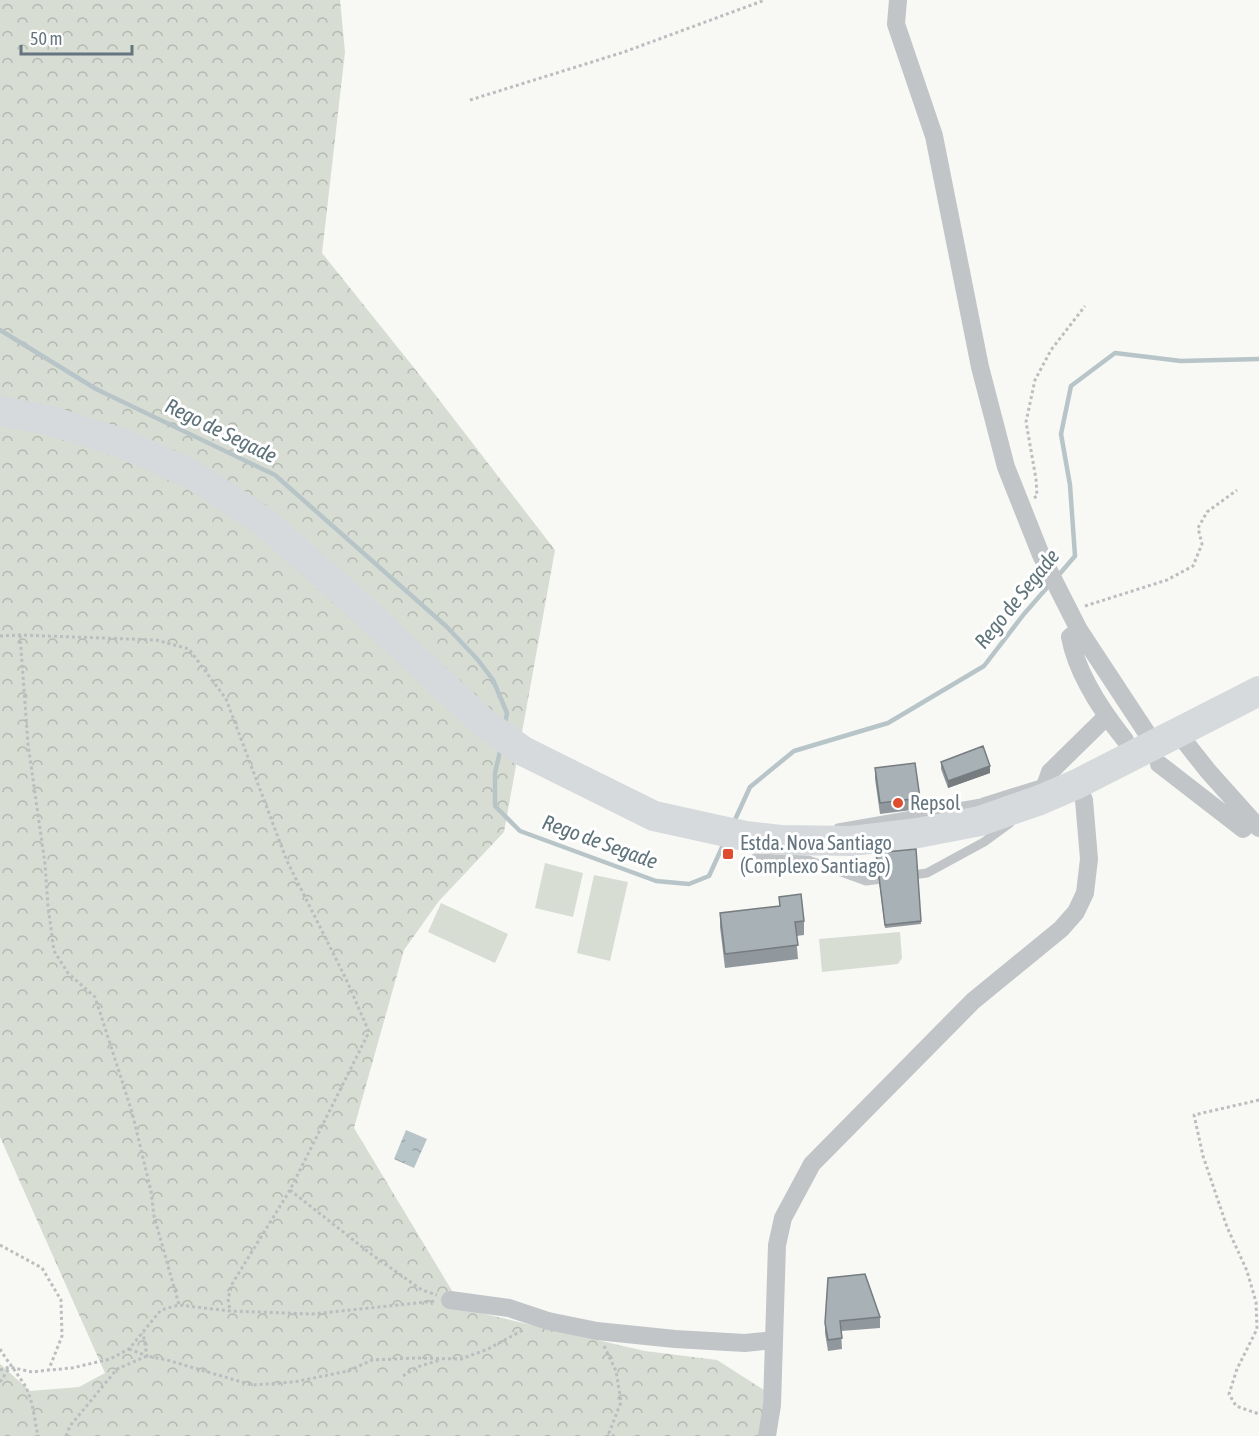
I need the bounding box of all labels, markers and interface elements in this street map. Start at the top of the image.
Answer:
scale bar [21,18,132,56]
text: 50 m [30,28,62,49]
water label: Rego de Segade [162,393,281,467]
water label: Rego de Segade [969,544,1064,653]
place label: Repsol [910,791,961,814]
marker: Repsol [891,796,905,810]
water label: Rego de Segade [539,809,661,873]
place label: Estda. Nova Santiago (Complexo Santiago) [740,831,892,877]
marker: Estda. Nova Santiago (Complexo Santiago) [721,847,735,861]

